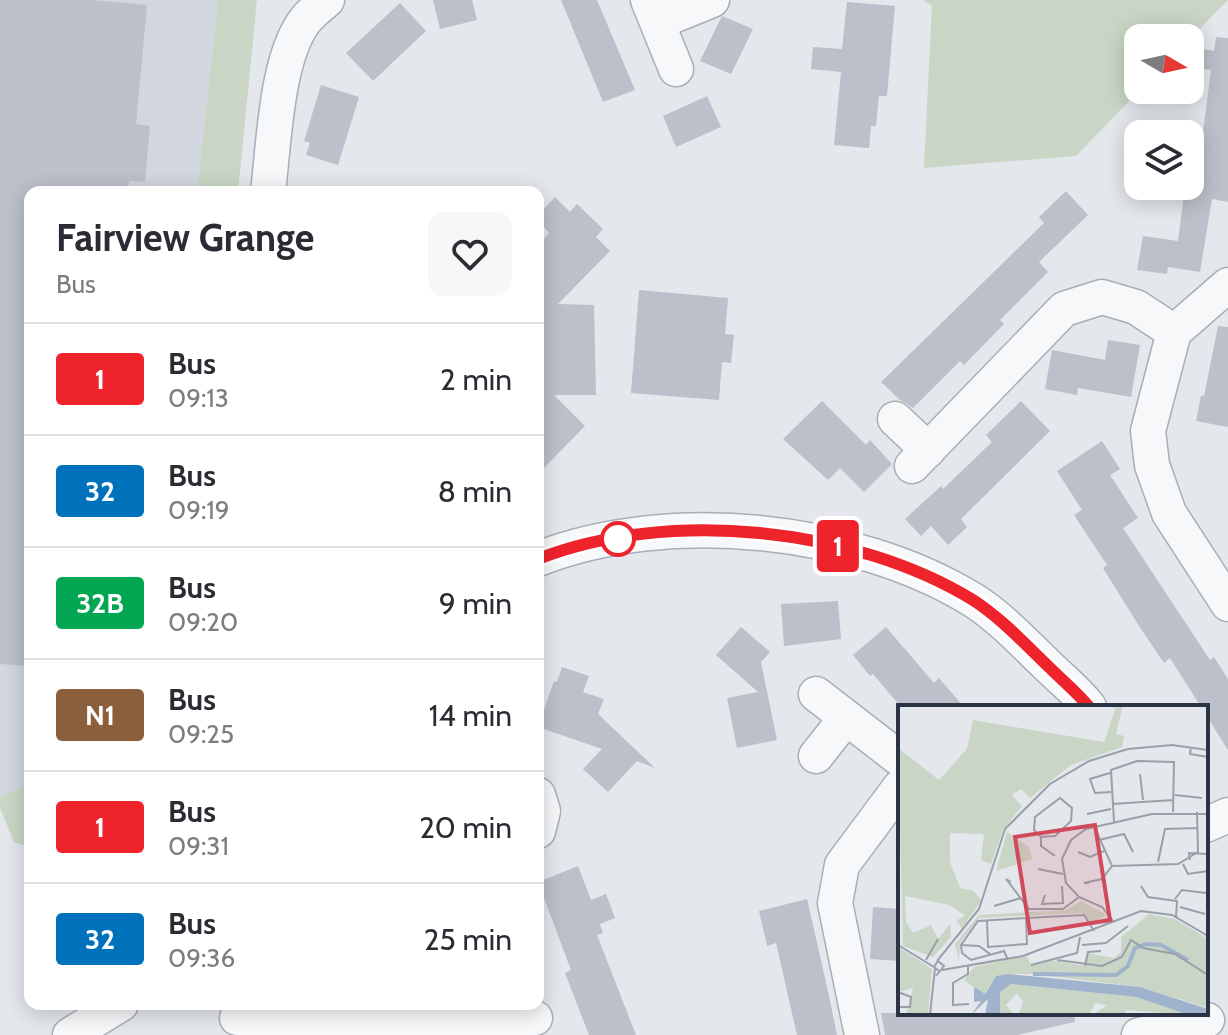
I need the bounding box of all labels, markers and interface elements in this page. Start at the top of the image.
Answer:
north arrow [1124,24,1204,104]
map controls [1124,24,1204,200]
button: layers [1124,120,1204,200]
button: heart [428,212,512,296]
text: Fairview Grange [56,214,314,261]
text: Bus [56,268,96,300]
text: Bus [168,345,216,382]
text: 2 min [440,361,512,398]
text: 1 [95,362,105,396]
text: 09:13 [168,382,229,414]
text: Bus [168,457,216,494]
text: 8 min [438,473,512,510]
text: 32 [85,474,115,508]
text: 09:19 [168,494,230,526]
line badge: 1 [812,520,864,572]
unlabelled marker [601,522,635,556]
text: 1 [833,529,843,563]
text: Bus [168,569,216,606]
text: 9 min [439,585,512,622]
text: 32B [76,586,124,620]
text: 09:20 [168,606,238,638]
text: Bus [168,681,216,718]
text: 14 min [429,697,512,734]
text: N1 [85,698,115,732]
inset map [898,705,1208,1015]
text: 09:25 [168,718,234,750]
text: Bus [168,793,216,830]
text: 20 min [419,809,512,846]
text: 1 [95,810,105,844]
text: 09:31 [168,830,229,862]
text: Bus [168,905,216,942]
text: 25 min [424,921,512,958]
text: 32 [85,922,115,956]
text: 09:36 [168,942,235,974]

